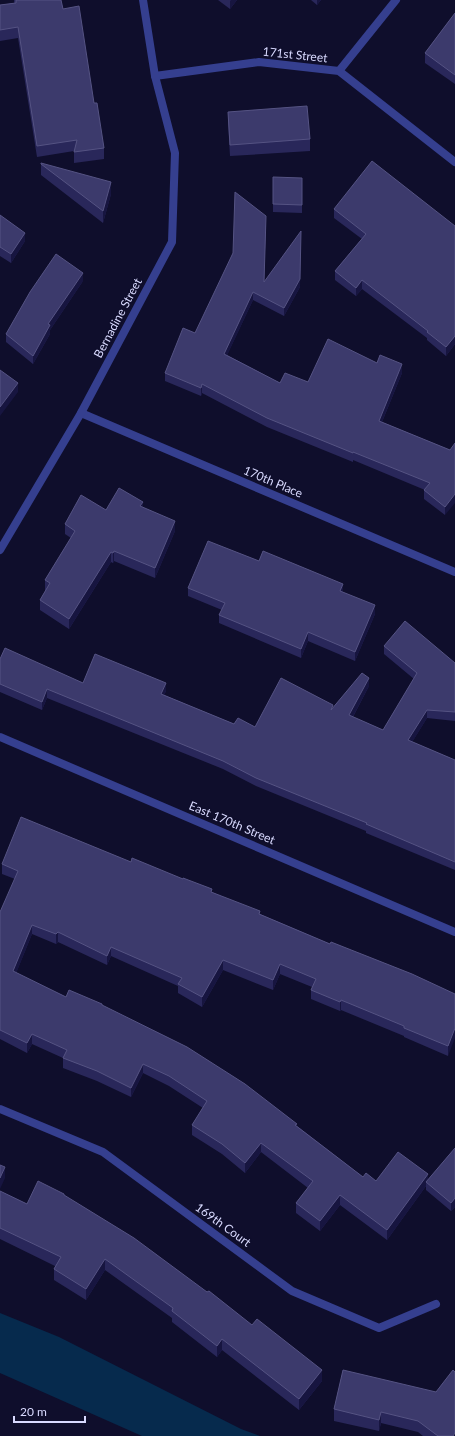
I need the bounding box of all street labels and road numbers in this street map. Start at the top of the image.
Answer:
street label: 171st Street [262,44,329,65]
street label: Bernadine Street [90,275,145,360]
street label: 170th Place [241,462,305,501]
street label: East 170th Street [187,798,278,848]
street label: 169th Court [193,1199,255,1250]

